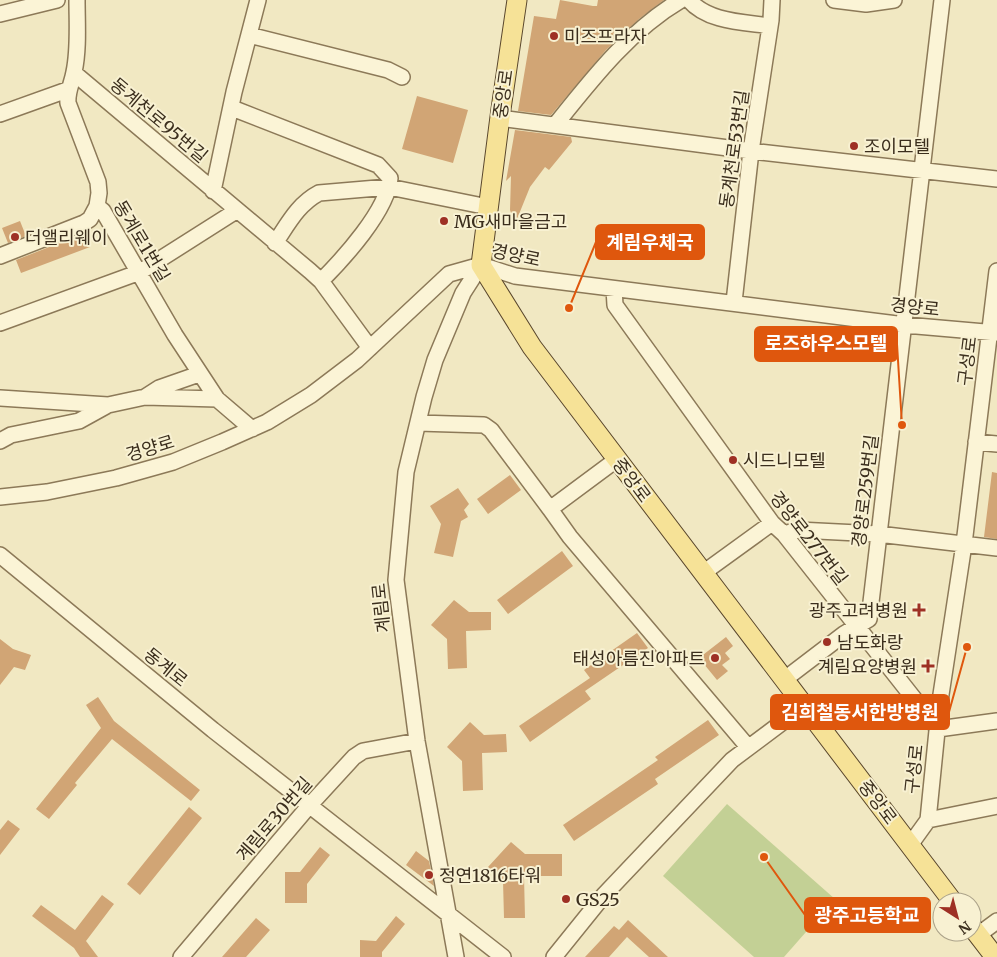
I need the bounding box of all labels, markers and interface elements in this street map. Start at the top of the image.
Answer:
place label: 미즈프라자 [564,25,647,48]
marker: 미즈프라자 [548,30,560,42]
street label: 중앙로 [488,68,518,120]
street label: 동계천로95번길 [106,73,212,167]
street label: 동계천로53번길 [714,88,754,210]
place label: 조이모텔 [864,135,930,158]
marker: 조이모텔 [848,140,860,152]
street label: 동계로1번길 [109,196,175,286]
place label: MG새마을금고 [454,210,567,233]
marker: MG새마을금고 [438,215,450,227]
callout: 계림우체국 [596,225,704,259]
place label: 더앨리웨이 [25,226,108,249]
text: 계림우체국 [606,230,694,254]
marker: 더앨리웨이 [9,231,21,243]
street label: 경양로 [489,239,543,271]
street label: 경양로 [889,293,941,321]
callout: 로즈하우스모텔 [755,327,897,361]
text: 로즈하우스모텔 [765,331,887,355]
street label: 구성로 [953,335,981,387]
street label: 경양로 [123,430,177,466]
street label: 경양로259번길 [847,433,883,549]
place label: 시드니모텔 [743,449,826,472]
street label: 중앙로 [608,453,656,507]
marker: 시드니모텔 [727,454,739,466]
street label: 경양로277번길 [765,486,853,590]
street label: 계림로 [367,582,395,634]
place label: 광주고려병원 [809,599,908,622]
marker: 광주고려병원 [912,603,926,617]
place label: 남도화랑 [837,631,903,654]
marker: 남도화랑 [821,636,833,648]
street label: 동계로 [139,642,193,692]
place label: 태성아름진아파트 [573,647,705,670]
marker: 태성아름진아파트 [709,652,721,664]
place label: 계림요양병원 [818,655,917,678]
marker: 계림요양병원 [921,659,935,673]
callout: 김희철동서한방병원 [771,695,949,729]
text: 김희철동서한방병원 [781,700,939,724]
street label: 구성로 [900,743,928,795]
street label: 계림로30번길 [231,772,317,866]
street label: 중앙로 [854,775,902,829]
place label: 정연1816타워 [439,864,541,887]
marker: 정연1816타워 [423,869,435,881]
place label: GS25 [576,888,620,911]
north arrow [932,892,982,942]
marker: GS25 [560,893,572,905]
callout: 광주고등학교 [805,898,930,932]
text: 광주고등학교 [815,903,919,927]
text: N [955,917,974,938]

